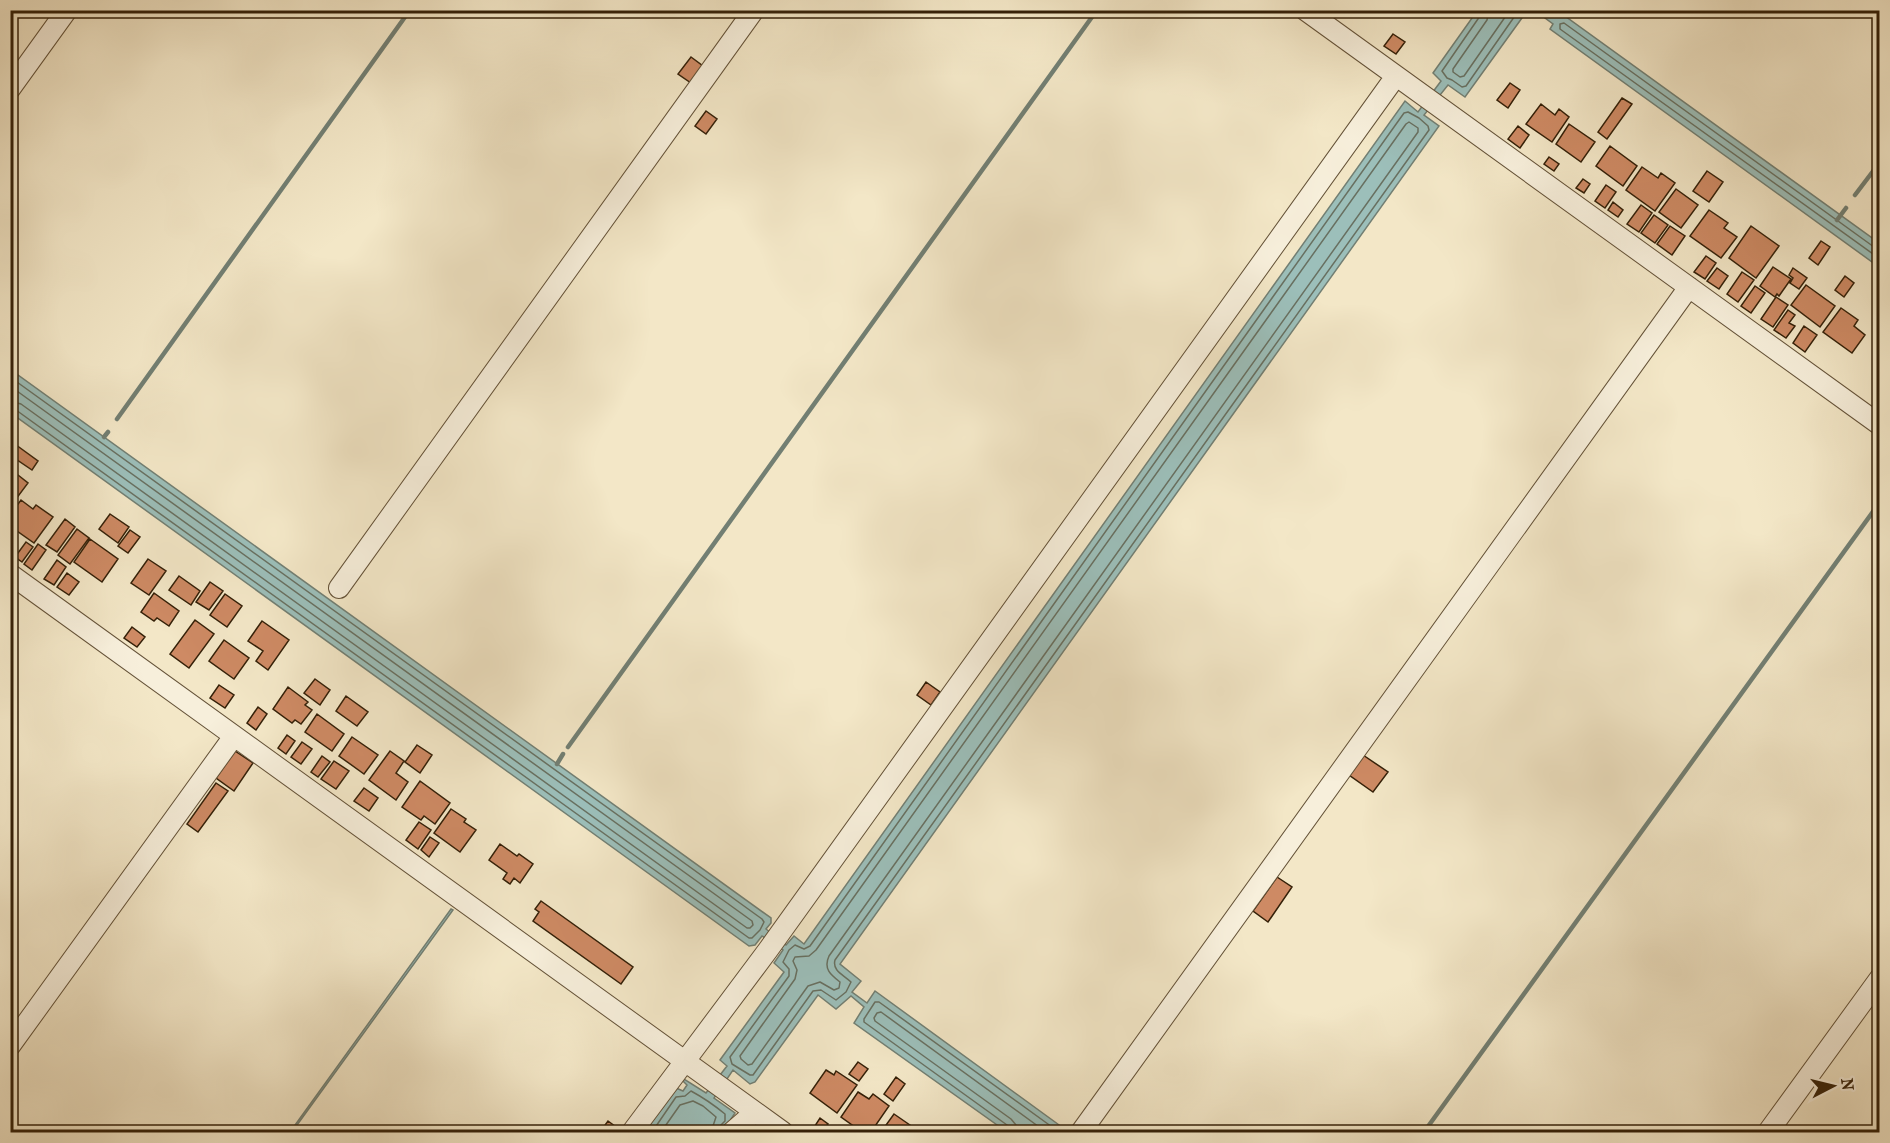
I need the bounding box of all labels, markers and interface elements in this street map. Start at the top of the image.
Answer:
north arrow [1803,1056,1863,1116]
text: N [1837,1077,1858,1092]

